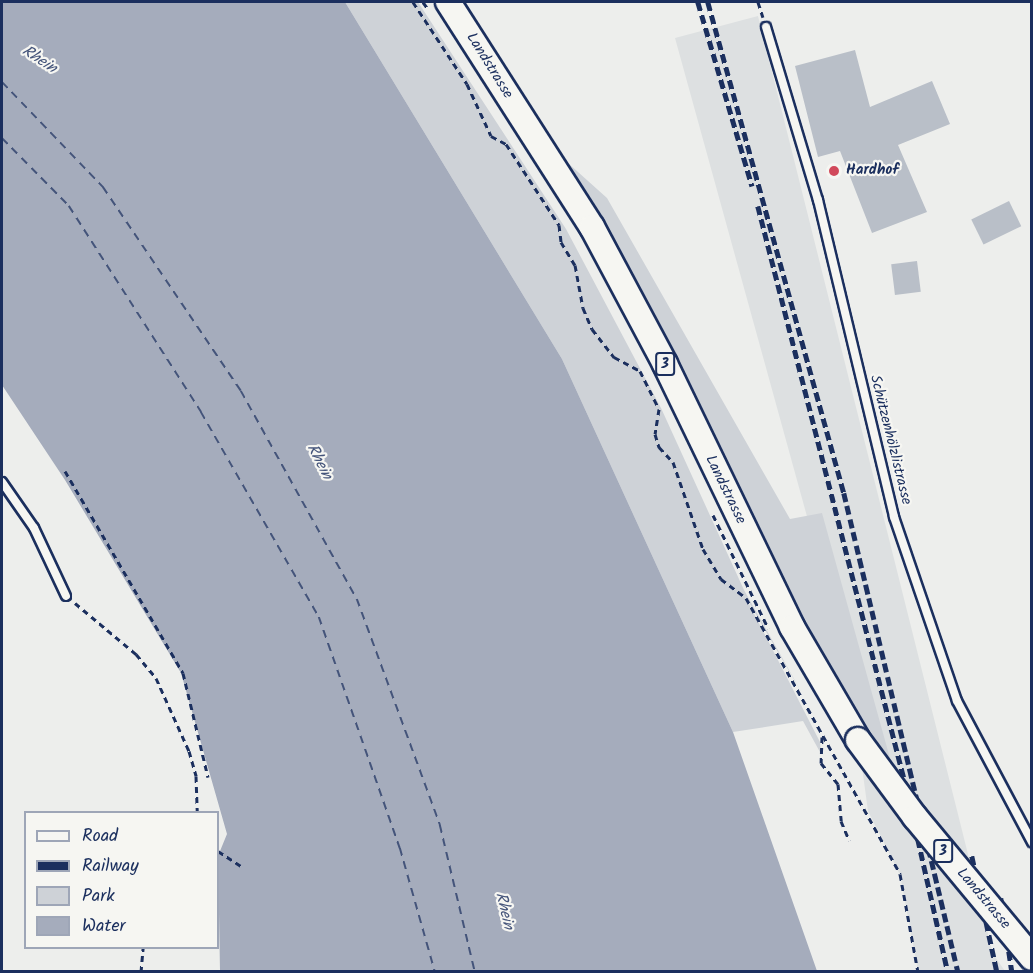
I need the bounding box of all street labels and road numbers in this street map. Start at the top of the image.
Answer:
street label: Landstrasse [462,30,516,102]
road number: 3 [654,353,676,375]
street label: Schützenhölzlistrasse [865,373,915,507]
street label: Landstrasse [701,453,749,527]
road number: 3 [932,840,954,862]
street label: Landstrasse [952,865,1014,933]

